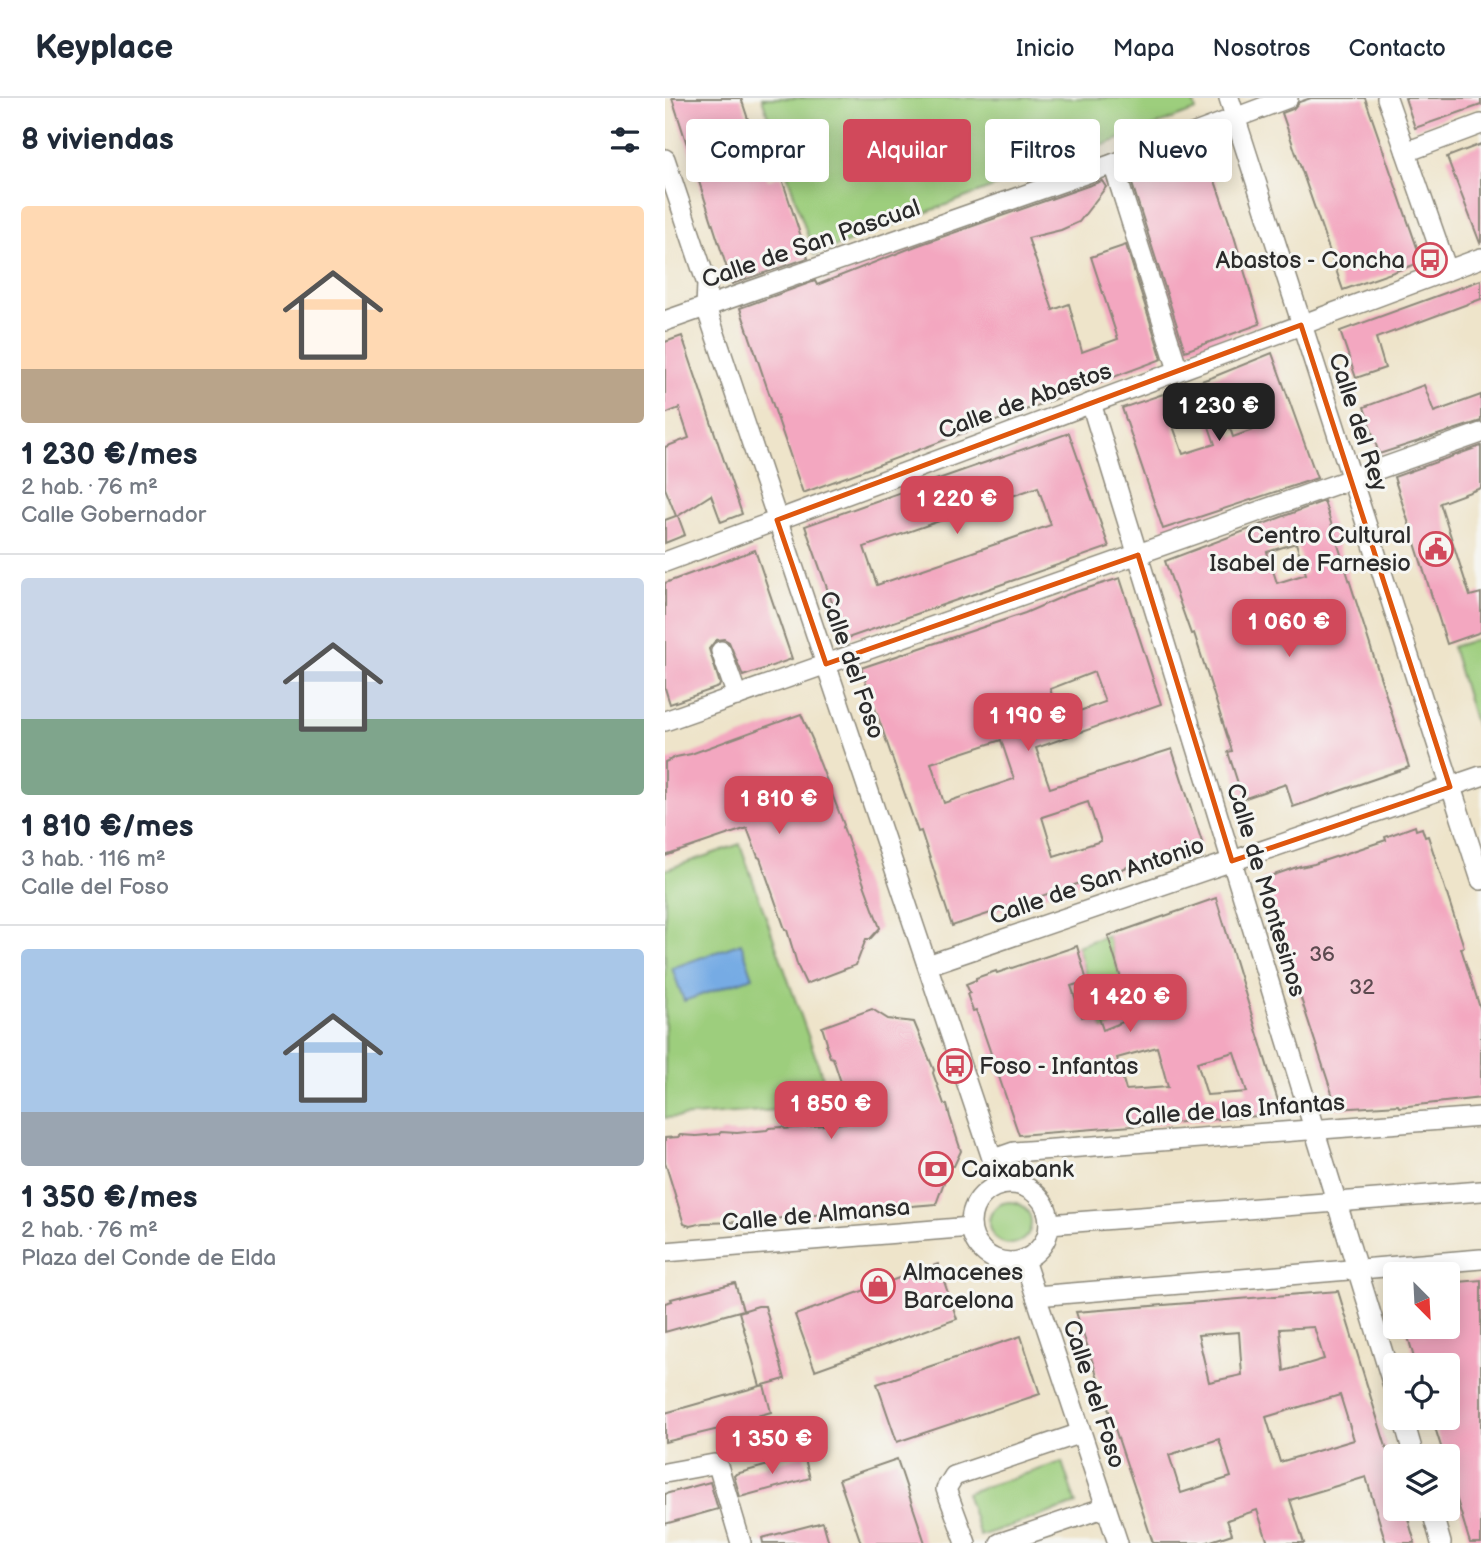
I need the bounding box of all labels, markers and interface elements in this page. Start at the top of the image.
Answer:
text: Keyplace [35,28,173,68]
text: Inicio [1016,34,1075,63]
text: Mapa [1113,34,1175,63]
text: Nosotros [1213,34,1310,63]
text: Contacto [1348,34,1446,63]
chip: Comprar [686,119,829,182]
chip: Alquilar [843,119,971,182]
chip: Filtros [985,119,1100,182]
chip: Nuevo [1114,119,1232,182]
icon: filters [606,121,644,159]
text: 8 viviendas [21,122,174,158]
street label: Calle de San Pascual [698,193,924,295]
bus stop icon: Abastos - Concha [1411,241,1449,279]
place label: Abastos - Concha [1216,246,1405,275]
icon: home [270,252,396,378]
street label: Calle del Rey [1322,349,1394,495]
street label: Calle de Abastos [934,356,1116,446]
pin: 1 230 € [1154,384,1284,443]
text: 1 230 € [1179,392,1259,420]
text: 1 230 €/mes [21,437,198,473]
text: 2 hab. · 76 m² [21,473,158,501]
pin: 1 220 € [892,476,1022,536]
text: 1 220 € [917,485,997,513]
text: Calle Gobernador [21,501,206,529]
place label: Centro Cultural Isabel de Farnesio [1209,521,1411,578]
public building icon: Centro Cultural Isabel de Farnesio [1417,530,1455,568]
street label: Calle del Foso [813,587,891,743]
pin: 1 060 € [1224,600,1354,659]
text: 1 060 € [1248,608,1330,636]
icon: home [270,624,396,750]
pin: 1 190 € [963,694,1093,753]
text: 1 190 € [990,702,1066,730]
pin: 1 810 € [714,776,844,836]
street label: Calle de Montesinos [1220,780,1312,1000]
text: 1 810 € [740,785,818,813]
text: 1 810 €/mes [21,809,193,845]
street label: Calle de San Antonio [986,831,1208,931]
text: 3 hab. · 116 m² [21,845,166,873]
text: Calle del Foso [21,873,169,901]
house number: 36 [1309,942,1335,967]
pin: 1 420 € [1065,974,1195,1034]
house number: 32 [1349,975,1375,1000]
text: 1 420 € [1090,983,1170,1011]
icon: home [270,995,396,1121]
bus stop icon: Foso - Infantas [936,1047,974,1085]
place label: Foso - Infantas [979,1052,1139,1081]
pin: 1 850 € [766,1082,896,1141]
street label: Calle de las Infantas [1124,1088,1346,1132]
text: 1 850 € [791,1090,871,1118]
bank icon: Caixabank [917,1150,955,1188]
place label: Caixabank [961,1155,1074,1184]
text: 1 350 €/mes [21,1180,198,1216]
street label: Calle de Almansa [721,1192,911,1238]
text: 2 hab. · 76 m² [21,1216,158,1244]
text: Plaza del Conde de Elda [21,1244,276,1272]
place label: Almacenes Barcelona [903,1258,1023,1315]
north arrow [1383,1262,1459,1339]
map controls [1383,1262,1460,1521]
shop icon: Almacenes Barcelona [859,1267,897,1305]
street label: Calle del Foso [1056,1316,1132,1472]
button: locate [1383,1353,1460,1430]
pin: 1 350 € [707,1416,837,1476]
text: 1 350 € [732,1425,812,1453]
button: layers [1383,1444,1460,1521]

